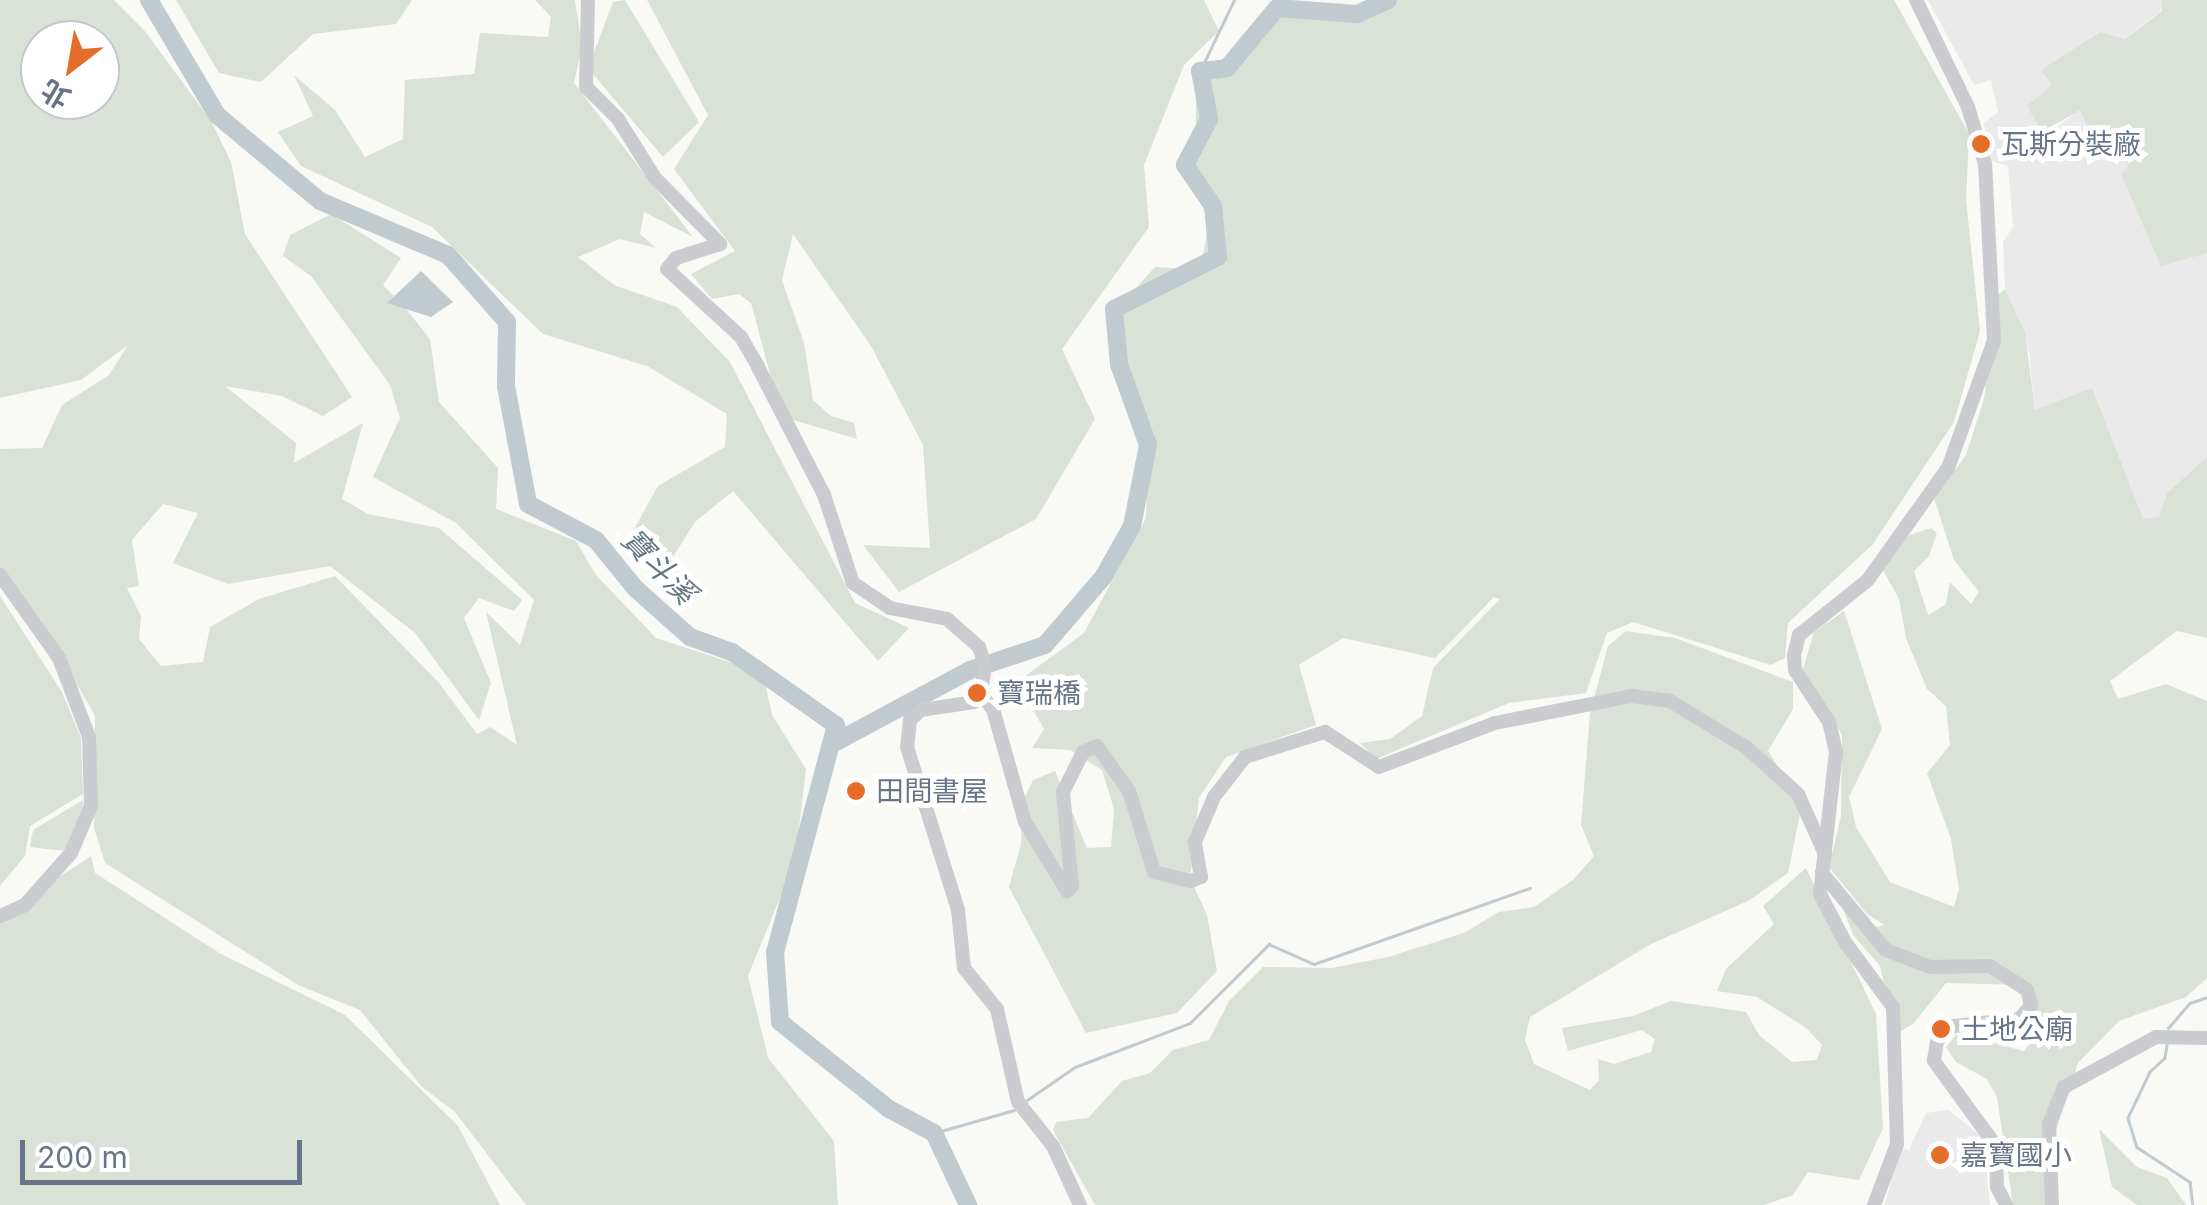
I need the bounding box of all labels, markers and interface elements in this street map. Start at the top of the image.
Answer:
north arrow [20,20,120,120]
text: 北 [35,72,76,116]
place label: 瓦斯分裝廠 [2001,127,2141,161]
marker: 瓦斯分裝廠 [1970,133,1992,155]
water label: 寶斗溪 [615,521,703,611]
place label: 寶瑞橋 [997,676,1081,710]
marker: 寶瑞橋 [966,682,988,704]
place label: 田間書屋 [876,774,988,808]
marker: 田間書屋 [845,780,867,802]
place label: 土地公廟 [1961,1012,2073,1046]
marker: 土地公廟 [1930,1018,1952,1040]
scale bar [25,1120,308,1182]
place label: 嘉寶國小 [1960,1138,2072,1172]
text: 200 m [37,1139,128,1175]
marker: 嘉寶國小 [1929,1144,1951,1166]

